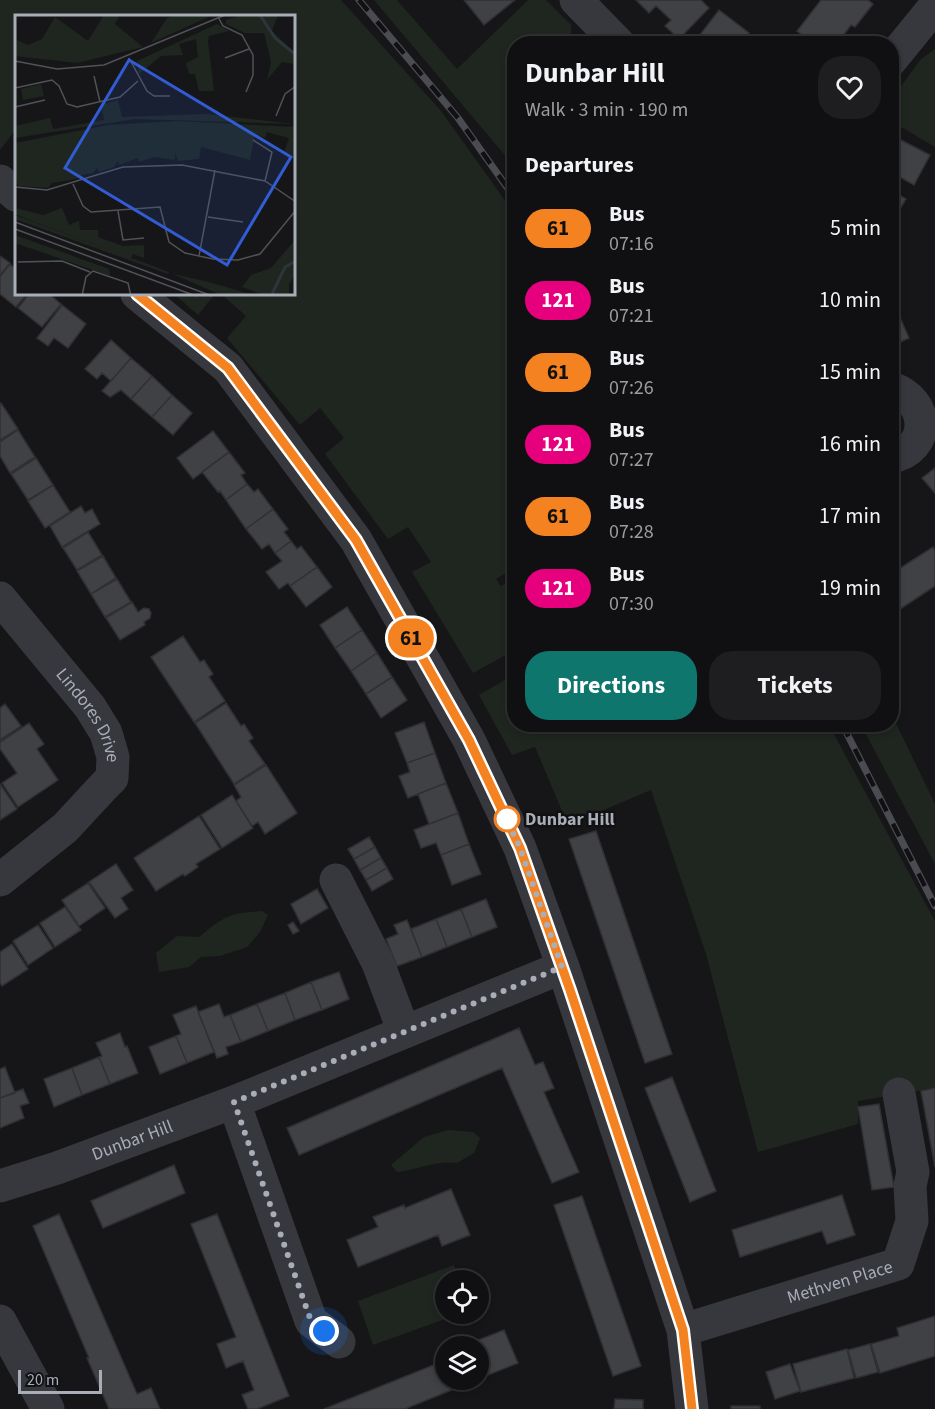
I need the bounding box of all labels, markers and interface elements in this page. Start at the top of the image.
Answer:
inset map [15,15,296,296]
text: Dunbar Hill [525,53,665,93]
button: heart [818,56,881,119]
text: Walk · 3 min · 190 m [525,96,688,124]
text: Departures [525,149,634,181]
text: Bus [609,198,645,230]
text: 5 min [830,212,881,244]
text: 61 [547,213,569,243]
text: 07:16 [609,230,654,258]
text: Bus [609,270,645,302]
text: 10 min [819,284,881,316]
text: 121 [541,285,575,315]
text: 07:21 [609,302,654,330]
text: Bus [609,342,645,374]
text: 15 min [819,356,881,388]
text: 61 [547,357,569,387]
text: 07:26 [609,374,654,402]
text: Bus [609,414,645,446]
text: 16 min [819,428,881,460]
text: 121 [541,429,575,459]
text: 07:27 [609,446,654,474]
text: Bus [609,486,645,518]
text: 17 min [819,500,881,532]
text: 61 [547,501,569,531]
text: 07:28 [609,518,654,546]
text: Bus [609,558,645,590]
text: 19 min [819,572,881,604]
text: 121 [541,573,575,603]
text: 07:30 [609,590,654,618]
line badge: 61 [384,618,438,658]
text: 61 [400,623,422,653]
button: Directions [525,651,697,720]
button: Tickets [709,651,881,720]
street label: Lindores Drive [50,663,125,763]
marker: Dunbar Hill [494,806,520,832]
place label: Dunbar Hill [525,807,615,832]
street label: Dunbar Hill [88,1114,176,1167]
street label: Methven Place [784,1254,896,1310]
map controls [435,1270,489,1390]
button: locate [435,1270,489,1324]
your location [309,1316,339,1346]
button: layers [435,1336,489,1390]
scale bar [18,1367,102,1394]
text: 20 m [27,1369,59,1391]

